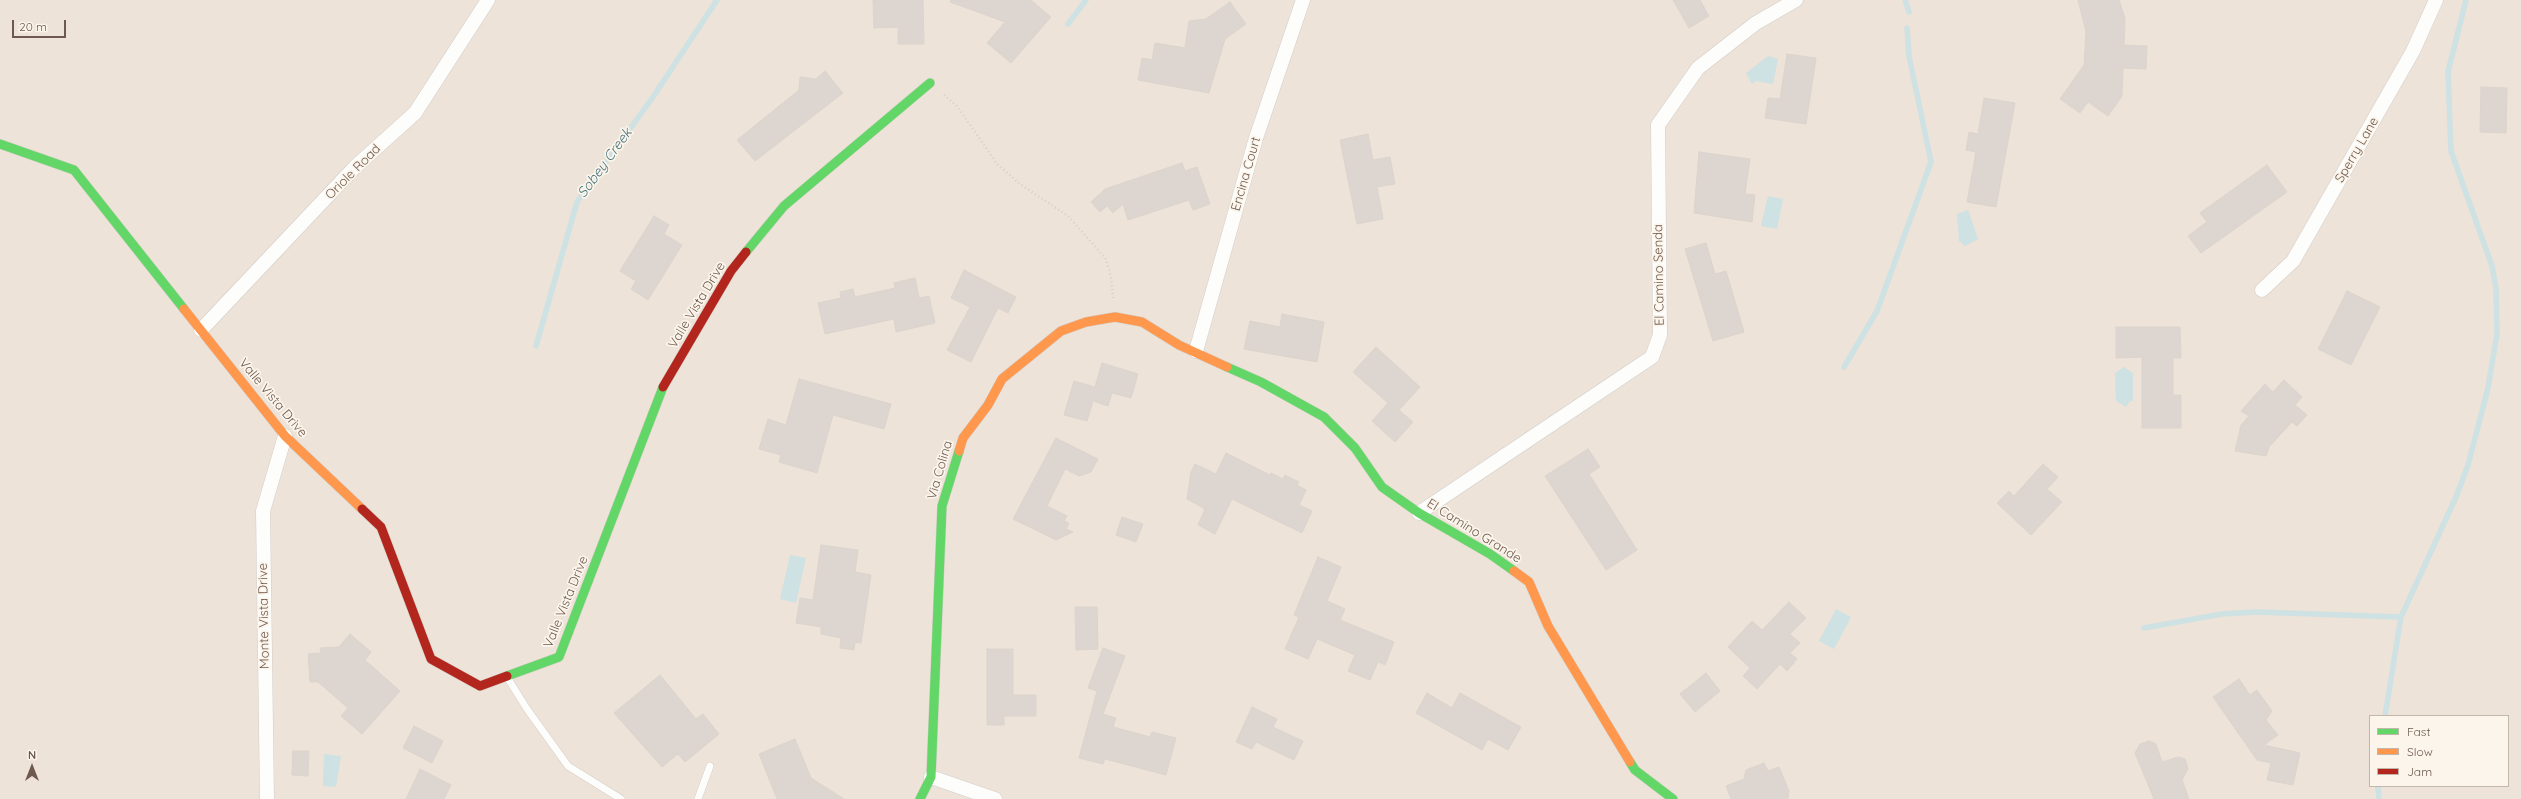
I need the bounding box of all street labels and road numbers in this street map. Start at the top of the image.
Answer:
street label: Sperry Lane [2332,114,2382,186]
street label: Encina Court [1228,135,1264,213]
street label: Oriole Road [322,141,384,203]
street label: El Camino Senda [1650,224,1668,326]
street label: Valle Vista Drive [665,259,729,351]
street label: Valle Vista Drive [236,356,310,440]
street label: Via Colina [924,439,956,501]
street label: El Camino Grande [1424,496,1524,566]
street label: Valle Vista Drive [540,554,592,650]
street label: Monte Vista Drive [255,563,273,669]

